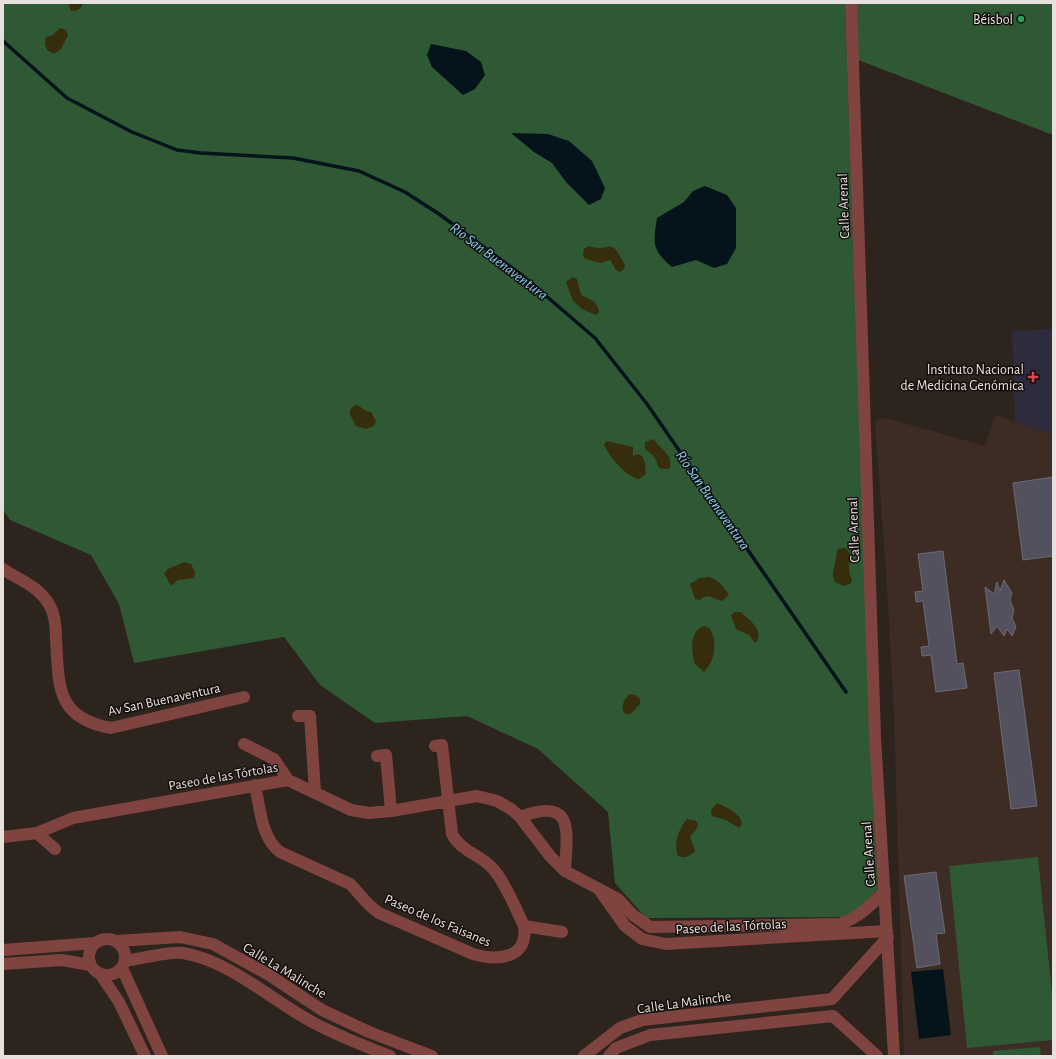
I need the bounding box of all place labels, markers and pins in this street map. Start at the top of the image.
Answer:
place label: Béisbol [973,13,1013,27]
marker: Béisbol [1016,14,1026,24]
place label: Instituto Nacional de Medicina Genómica [901,363,1025,393]
marker: Instituto Nacional de Medicina Genómica [1027,371,1039,383]

